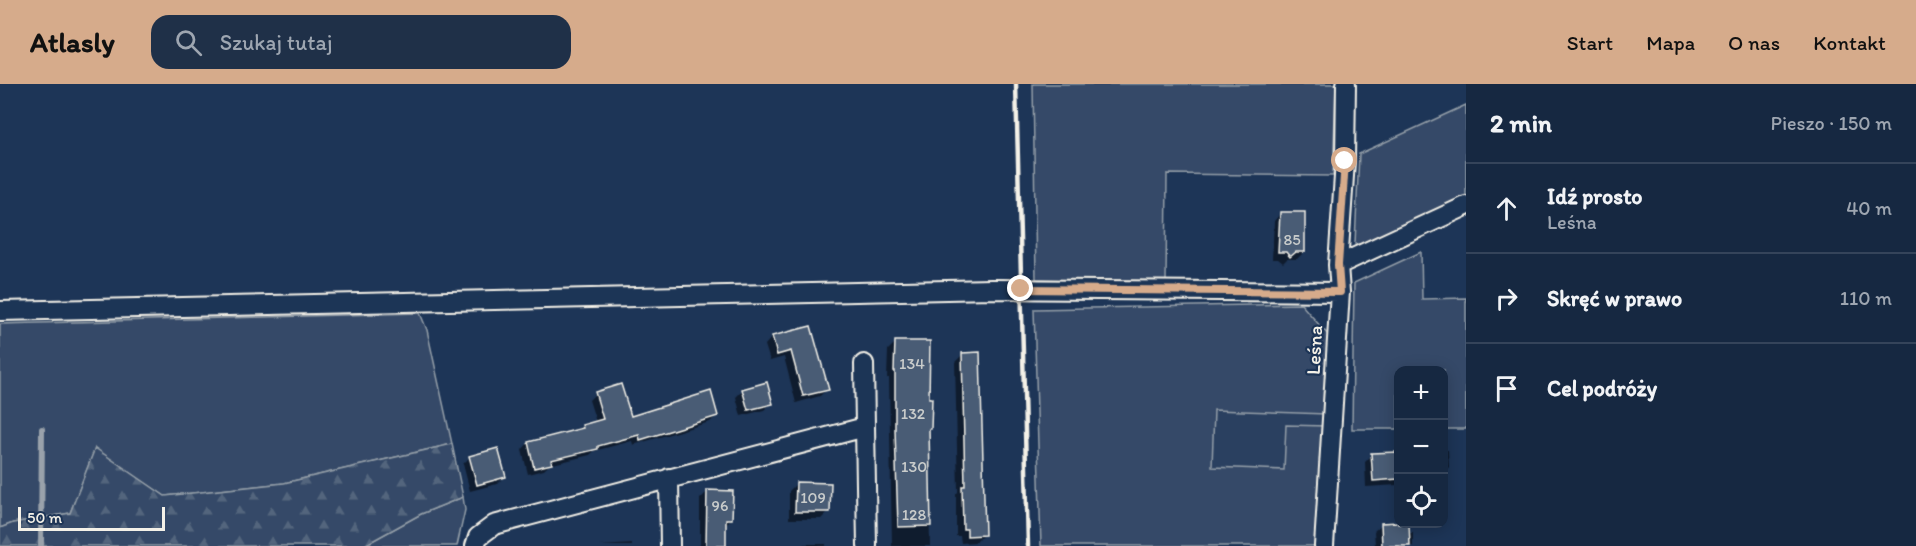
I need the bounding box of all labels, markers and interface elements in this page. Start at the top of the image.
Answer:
search box [151,15,571,69]
text: Atlasly [30,25,115,59]
icon: search [172,26,205,59]
text: Szukaj tutaj [220,29,332,56]
text: Start [1567,30,1613,55]
text: Mapa [1646,30,1695,55]
text: O nas [1728,30,1780,55]
text: Kontakt [1813,30,1886,55]
text: 2 min [1490,107,1552,139]
text: Pieszo · 150 m [1771,111,1892,135]
route start [1331,147,1357,173]
text: Idź prosto [1547,183,1643,210]
icon: ahead [1490,192,1523,225]
text: 40 m [1846,196,1892,220]
text: Leśna [1547,210,1597,234]
house number: 85 [1283,230,1301,249]
route end [1007,275,1033,301]
icon: right [1490,282,1523,315]
text: Skręć w prawo [1547,285,1682,312]
text: 110 m [1840,286,1892,310]
street label: Leśna [1301,324,1327,375]
house number: 134 [899,354,925,373]
map controls [1394,366,1448,528]
button: + [1394,366,1448,420]
icon: arrive [1490,372,1523,405]
text: Cel podróży [1547,375,1657,402]
house number: 132 [901,404,926,423]
button: − [1394,420,1448,474]
house number: 130 [901,457,927,476]
button: locate [1394,474,1448,528]
house number: 109 [800,488,826,507]
house number: 96 [712,496,728,515]
scale bar [18,504,165,532]
house number: 128 [902,505,927,524]
text: 50 m [27,508,62,527]

